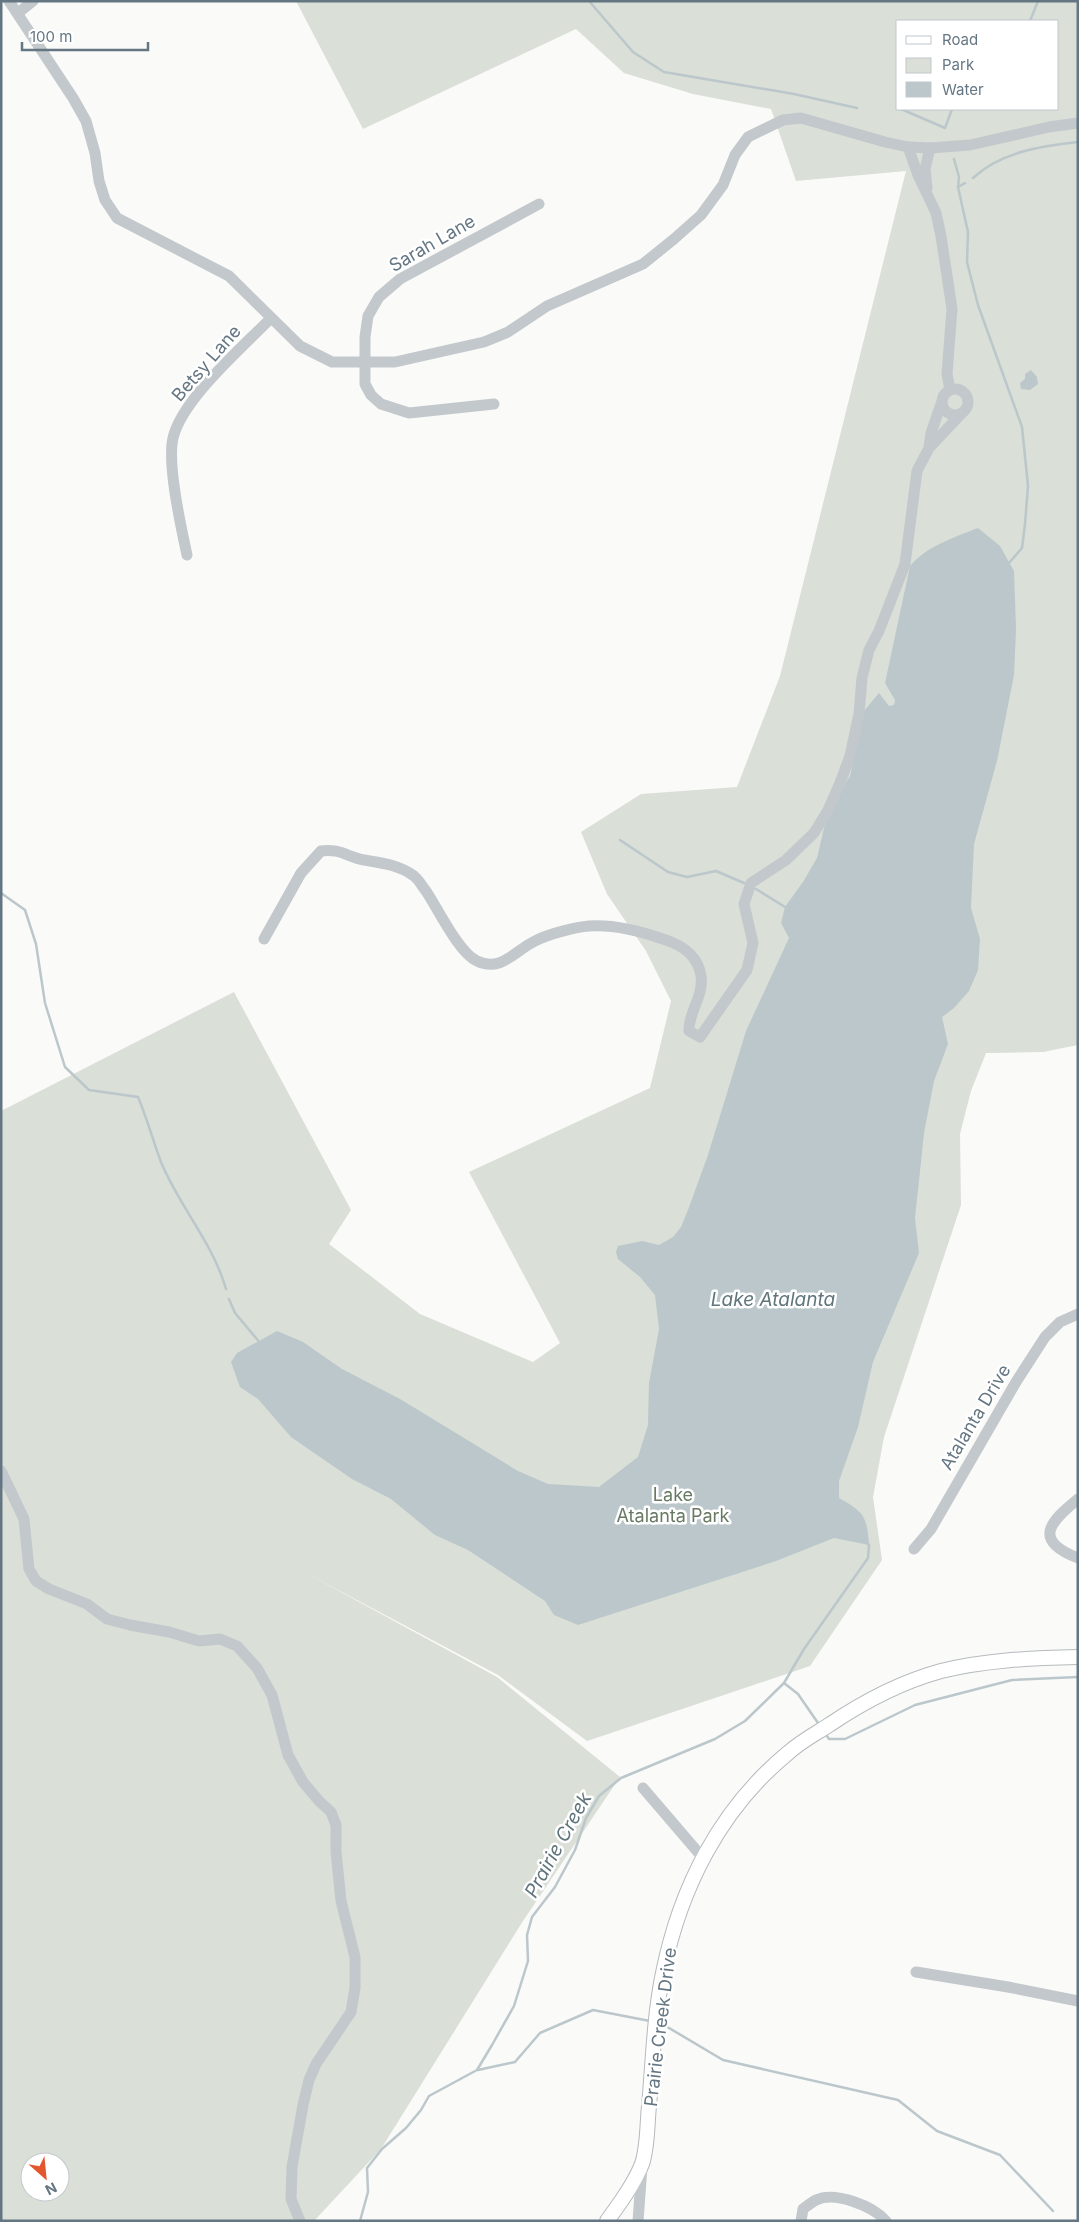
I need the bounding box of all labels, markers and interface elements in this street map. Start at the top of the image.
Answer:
scale bar [22,20,149,52]
legend [896,20,1059,110]
text: 100 m [30,27,72,46]
text: Road [942,30,978,49]
text: Park [942,55,975,74]
text: Water [942,80,984,99]
street label: Sarah Lane [385,210,479,276]
street label: Betsy Lane [167,321,245,405]
water label: Lake Atalanta [711,1288,836,1311]
street label: Atalanta Drive [935,1361,1015,1473]
park label: Lake Atalanta Park [617,1484,730,1526]
water label: Prairie Creek [520,1788,597,1902]
street label: Prairie Creek Drive [640,1946,680,2108]
north arrow [20,2152,70,2202]
text: N [43,2179,60,2199]

